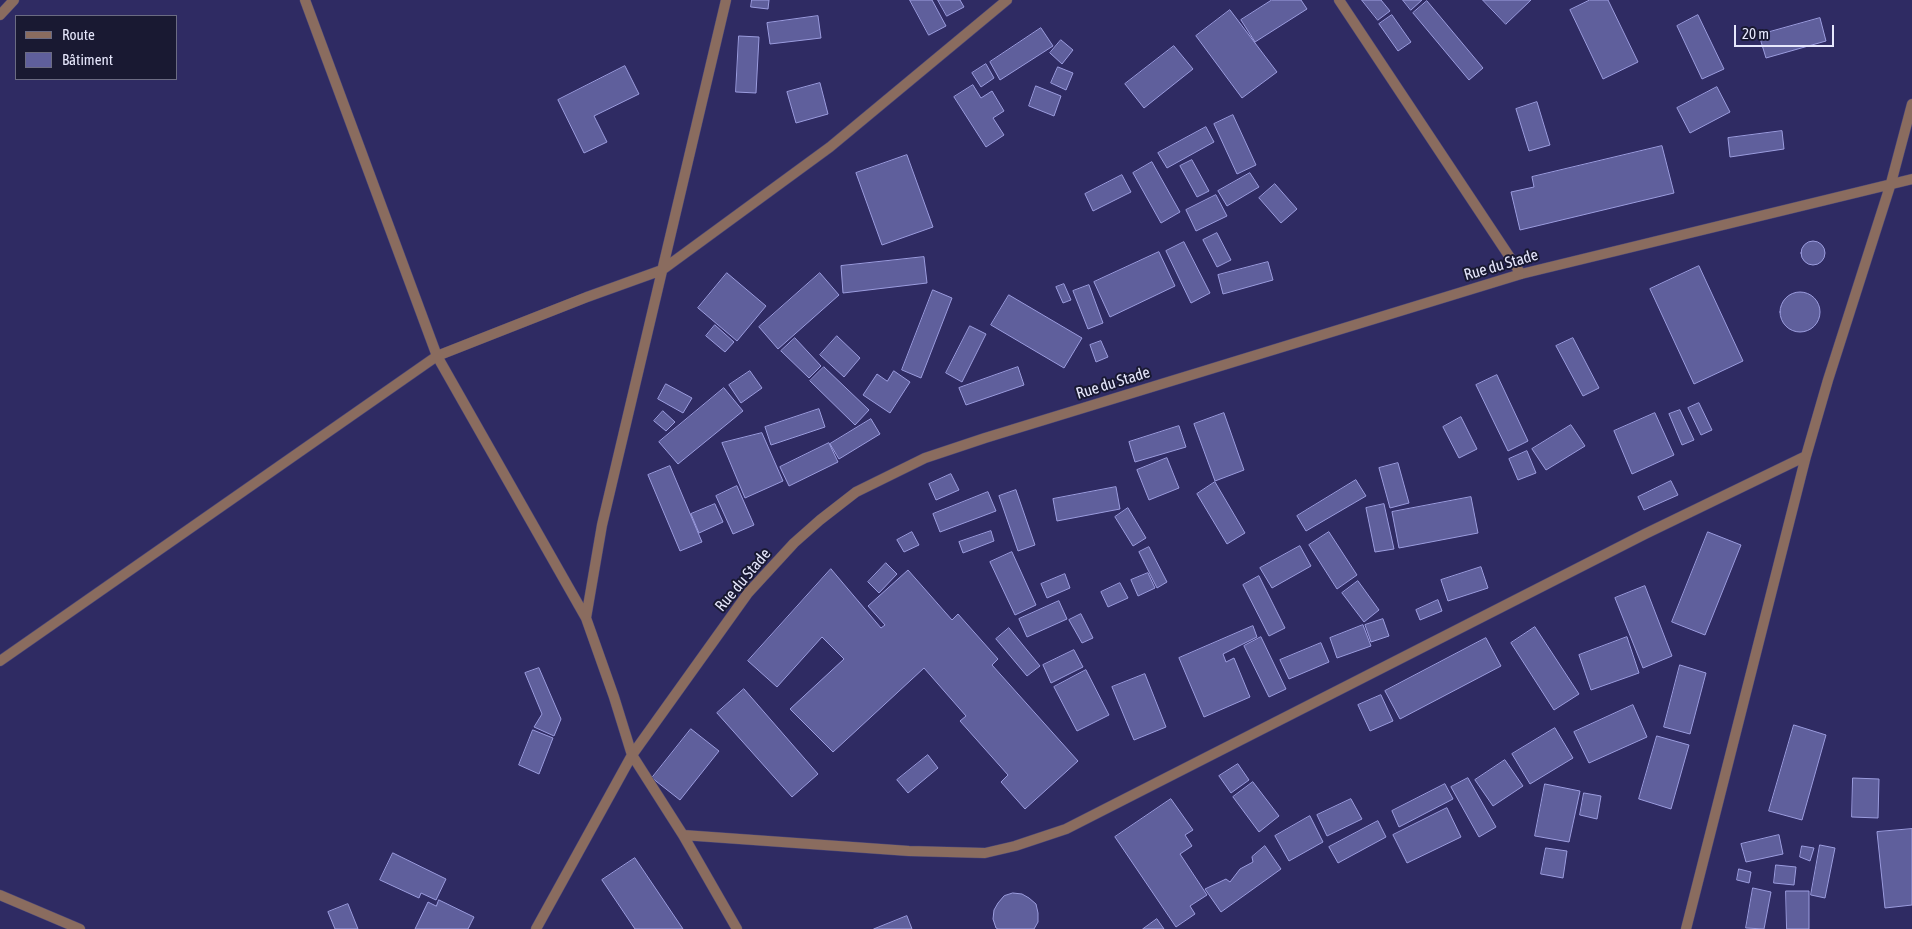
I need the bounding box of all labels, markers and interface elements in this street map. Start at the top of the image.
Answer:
legend [15,15,178,80]
scale bar [1737,15,1837,47]
text: 20 m [1742,25,1769,42]
text: Route [62,26,95,43]
text: Bâtiment [62,51,113,68]
street label: Rue du Stade [1462,245,1540,285]
street label: Rue du Stade [1074,363,1152,403]
street label: Rue du Stade [711,545,775,615]

